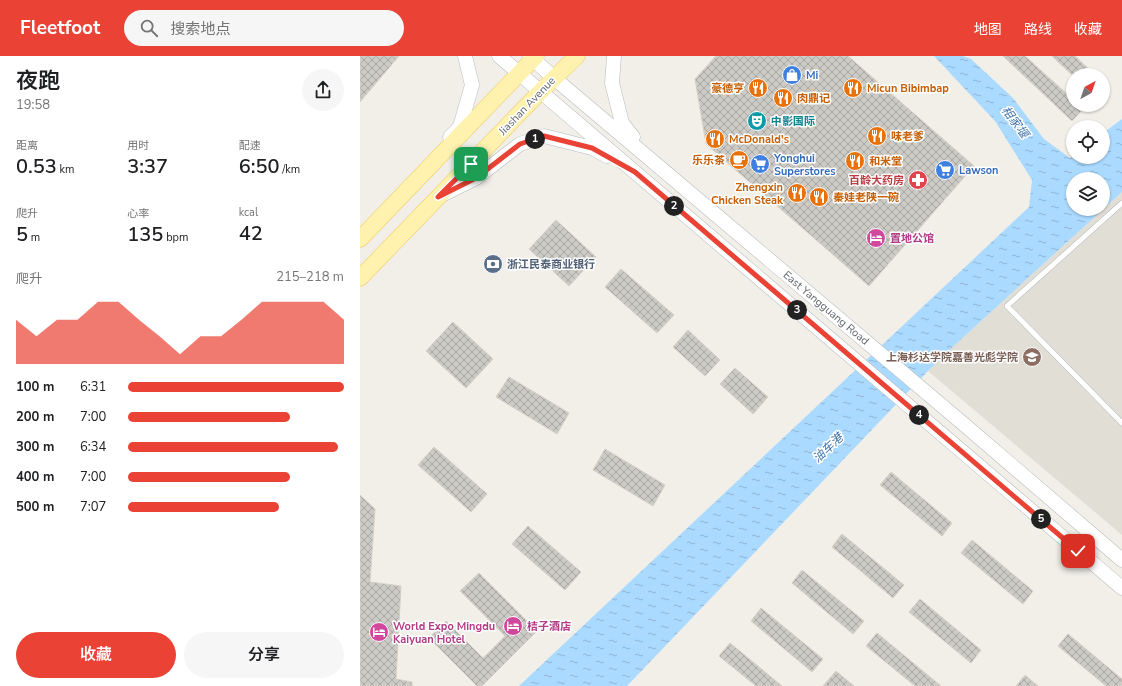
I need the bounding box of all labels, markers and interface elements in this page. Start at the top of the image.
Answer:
search box [124,10,404,46]
text: Fleetfoot [20,15,100,41]
icon: search [138,17,160,39]
text: 搜索地点 [170,19,230,39]
text: 地图 [974,20,1002,39]
text: 路线 [1024,20,1052,39]
text: 收藏 [1074,20,1102,39]
shop icon: Mi [781,64,803,86]
text: 夜跑 [16,66,60,96]
place label: Mi [806,68,819,83]
north arrow [1066,68,1110,112]
map controls [1066,68,1110,216]
button: share [302,69,344,111]
street label: Jiashan Avenue [495,73,559,139]
restaurant icon: 豪德亨 [747,77,769,99]
restaurant icon: Micun Bibimbap [842,77,864,99]
place label: 豪德亨 [711,81,744,96]
place label: Micun Bibimbap [867,81,949,96]
restaurant icon: 肉鼎记 [772,87,794,109]
place label: 肉鼎记 [797,91,830,106]
text: 19:58 [16,96,50,114]
water label: 相家堰 [998,103,1033,143]
theatre icon: 中影国际 [746,110,768,132]
place label: 中影国际 [771,114,815,129]
button: locate [1066,120,1110,164]
restaurant icon: 味老爹 [866,125,888,147]
restaurant icon: McDonald's [704,128,726,150]
pin: 1 [525,129,545,149]
place label: 味老爹 [891,129,924,144]
text: 1 [532,131,538,146]
place label: McDonald's [729,132,789,147]
text: 距离 [16,138,38,153]
text: 用时 [127,138,149,153]
text: 配速 [239,138,261,153]
pin [454,147,488,181]
cafe icon: 乐乐茶 [728,149,750,171]
restaurant icon: 和米堂 [844,150,866,172]
place label: Yonghui Superstores [773,151,836,179]
text: 0.53 [16,153,57,180]
text: 3:37 [127,153,168,180]
text: 6:50 [239,153,279,180]
icon: arrive [460,153,482,175]
place label: 乐乐茶 [692,153,725,168]
supermarket icon: Yonghui Superstores [749,153,771,175]
place label: 和米堂 [869,154,902,169]
supermarket icon: Lawson [934,159,956,181]
text: km [57,162,75,177]
text: /km [279,162,300,177]
place label: Lawson [959,163,999,178]
pharmacy icon: 百龄大药房 [907,169,929,191]
button: layers [1066,172,1110,216]
place label: 百龄大药房 [849,173,904,188]
place label: Zhengxin Chicken Steak [711,180,784,208]
restaurant icon: Zhengxin Chicken Steak [786,182,808,204]
restaurant icon: 秦娃老陕一碗 [808,186,830,208]
place label: 秦娃老陕一碗 [833,190,899,205]
pin: 2 [664,196,684,216]
text: 2 [671,198,677,213]
text: kcal [239,205,258,220]
text: 爬升 [16,206,38,221]
text: 心率 [127,206,149,221]
text: 42 [239,220,263,247]
text: 5 [16,221,28,248]
text: 135 [127,221,163,248]
hotel icon: 置地公馆 [865,227,887,249]
text: m [28,230,40,245]
text: bpm [163,230,188,245]
place label: 置地公馆 [890,231,934,246]
bank icon: 浙江民泰商业银行 [482,253,504,275]
place label: 浙江民泰商业银行 [507,257,595,272]
text: 215–218 m [276,268,344,286]
street label: East Yangguang Road [780,268,872,348]
text: 爬升 [16,270,42,288]
pin: 3 [787,300,807,320]
text: 3 [794,302,800,317]
school or university icon: 上海杉达学院嘉善光彪学院 [1021,346,1043,368]
place label: 上海杉达学院嘉善光彪学院 [886,350,1018,365]
text: 100 m [16,378,54,396]
text: 6:31 [80,378,106,396]
pin: 4 [909,405,929,425]
text: 4 [916,407,922,422]
text: 200 m [16,408,54,426]
text: 7:00 [80,408,106,426]
water label: 油车港 [809,429,848,466]
text: 300 m [16,438,54,456]
text: 6:34 [80,438,106,456]
text: 400 m [16,468,54,486]
text: 7:00 [80,468,106,486]
text: 500 m [16,498,54,516]
text: 7:07 [80,498,106,516]
pin: 5 [1031,509,1051,529]
text: 5 [1038,511,1044,526]
pin [1061,534,1095,568]
icon: check [1067,540,1089,562]
hotel icon: 桔子酒店 [502,615,524,637]
place label: World Expo Mingdu Kaiyuan Hotel [393,619,495,647]
place label: 桔子酒店 [527,619,571,634]
hotel icon: World Expo Mingdu Kaiyuan Hotel [368,621,390,643]
button: 收藏 [16,632,176,678]
button: 分享 [184,632,344,678]

